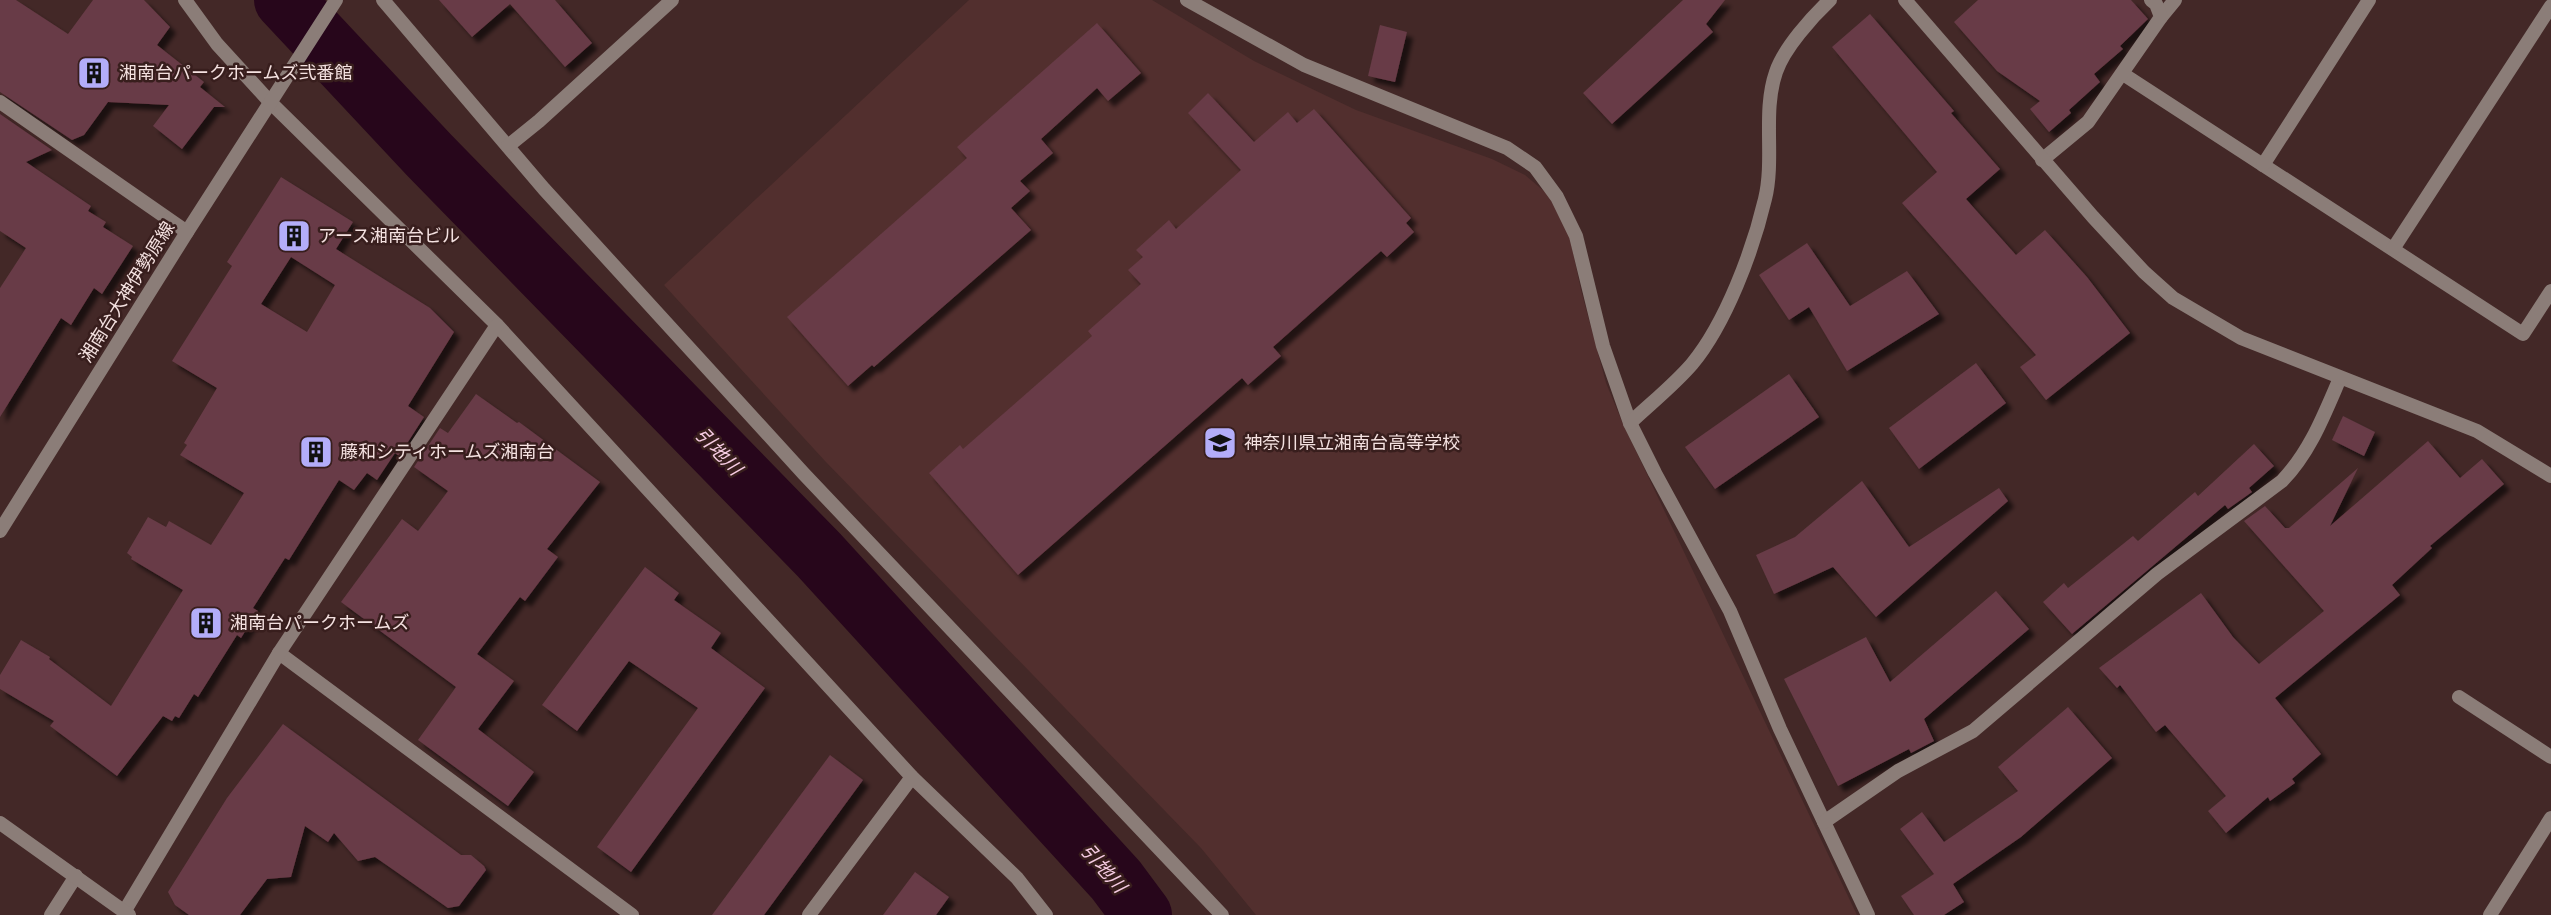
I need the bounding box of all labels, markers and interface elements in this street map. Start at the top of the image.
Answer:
building icon: 湘南台パークホームズ弐番館 [75,54,113,92]
place label: 湘南台パークホームズ弐番館 [119,62,352,84]
street label: 湘南台大神伊勢原線 [75,217,179,367]
building icon: アース湘南台ビル [275,217,313,255]
place label: アース湘南台ビル [318,225,460,247]
water label: 引地川 [691,423,748,481]
school or university icon: 神奈川県立湘南台高等学校 [1201,424,1239,462]
place label: 神奈川県立湘南台高等学校 [1244,432,1460,454]
building icon: 藤和シティホームズ湘南台 [297,433,335,471]
place label: 藤和シティホームズ湘南台 [340,441,554,463]
building icon: 湘南台パークホームズ [187,604,225,642]
place label: 湘南台パークホームズ [230,612,409,634]
water label: 引地川 [1076,839,1132,899]

